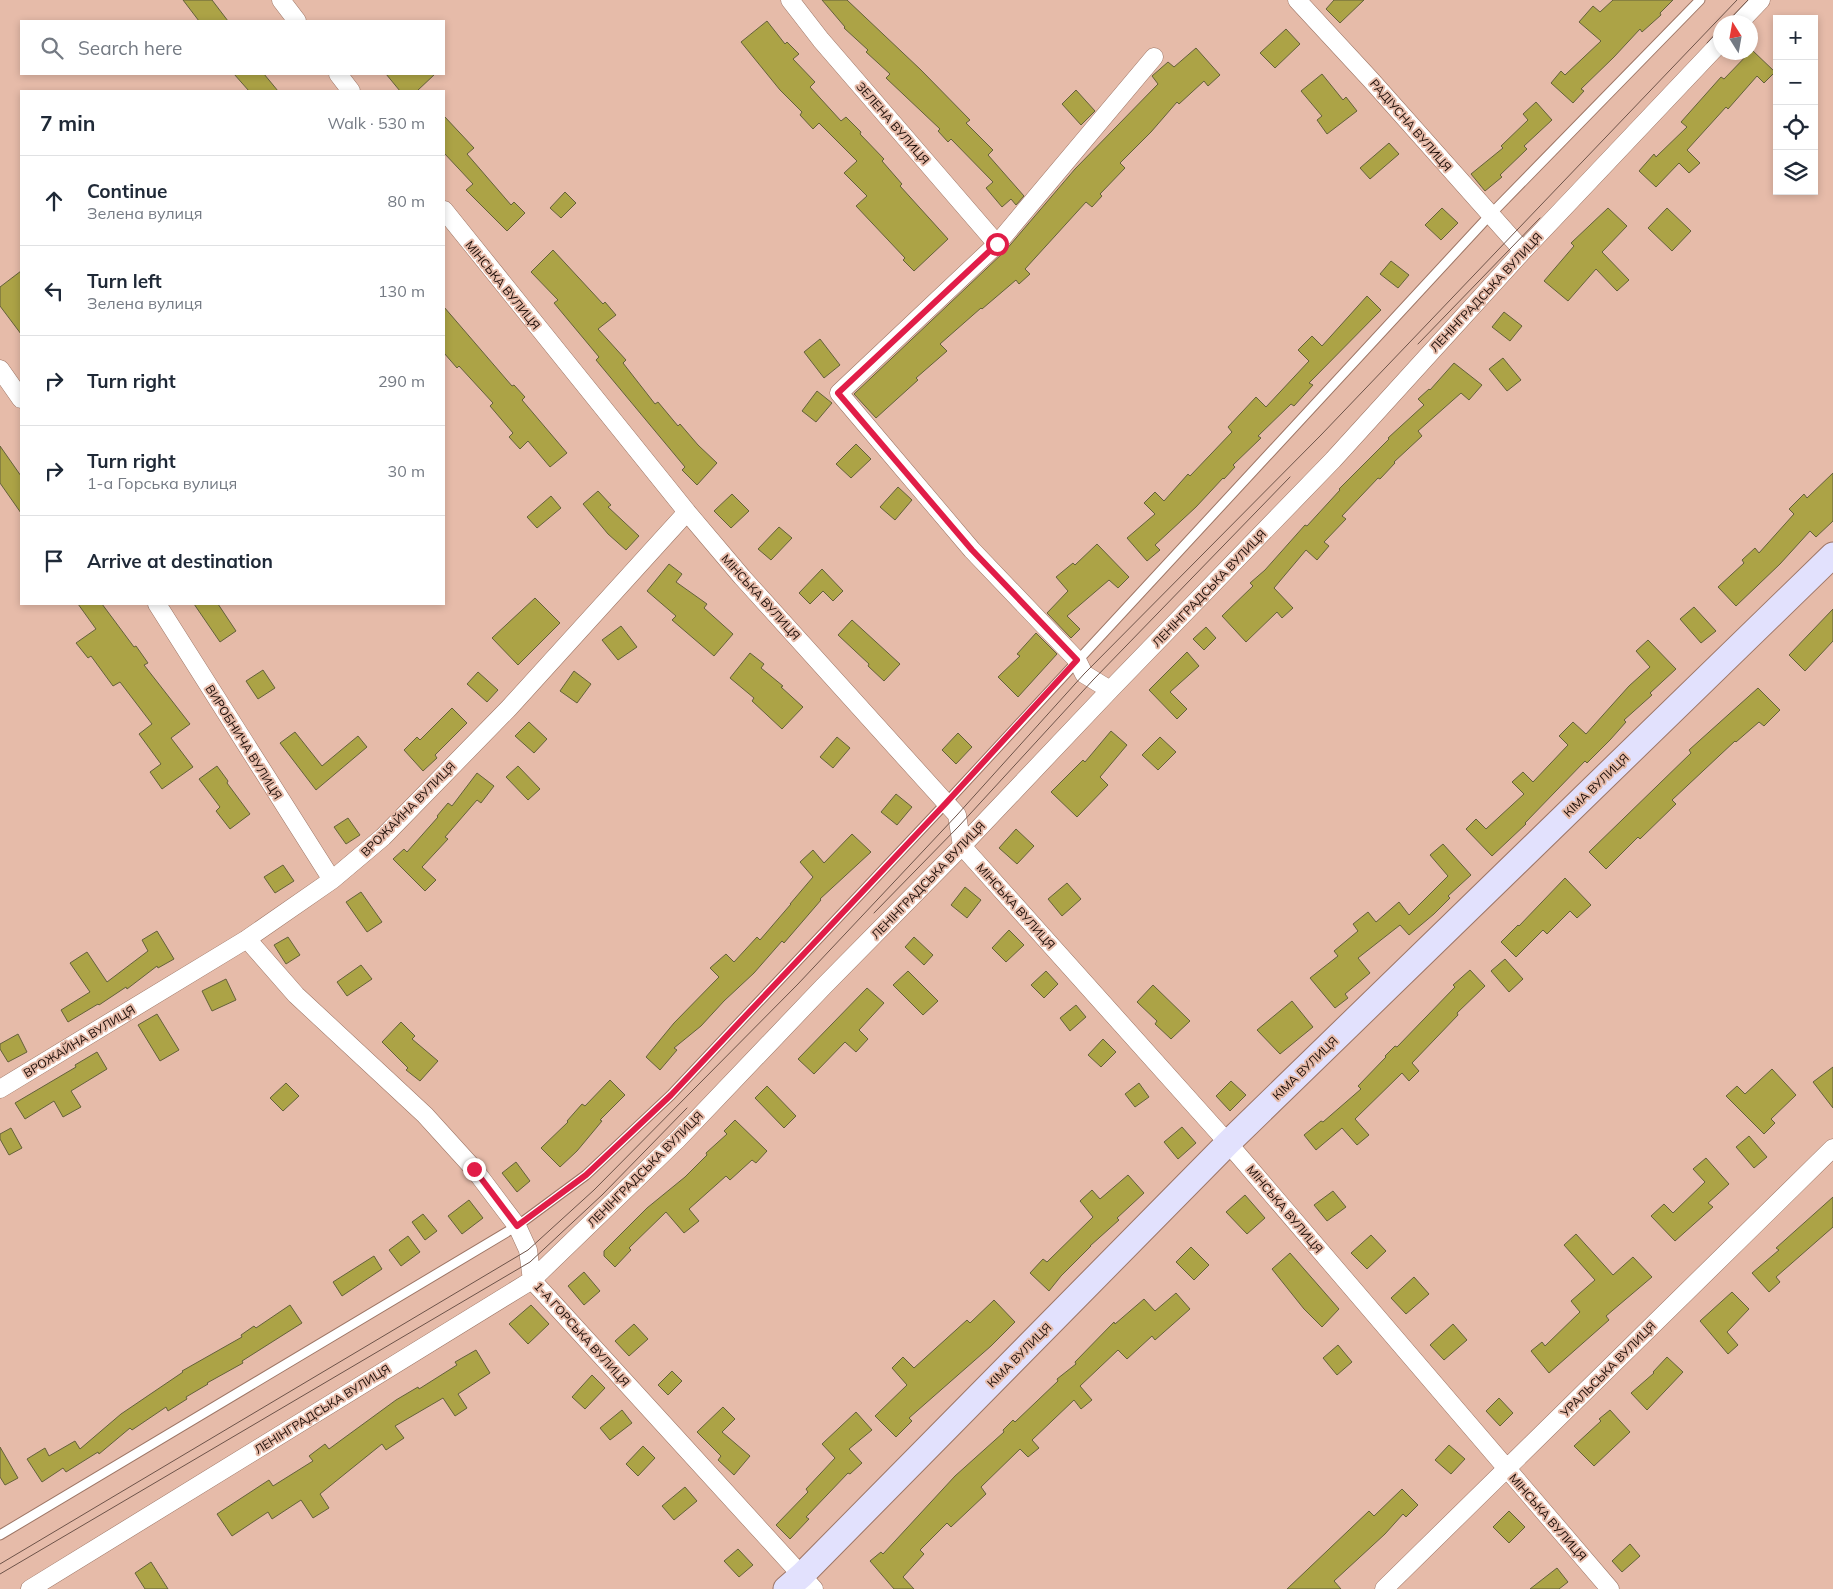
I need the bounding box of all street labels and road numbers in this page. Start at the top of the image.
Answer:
street label: РАДІУСНА ВУЛИЦЯ [1367,76,1455,174]
street label: ЗЕЛЕНА ВУЛИЦЯ [853,79,933,167]
street label: ЛЕНІНГРАДСЬКА ВУЛИЦЯ [1427,229,1545,355]
street label: МІНСЬКА ВУЛИЦЯ [462,237,544,333]
street label: ЛЕНІНГРАДСЬКА ВУЛИЦЯ [1149,526,1269,650]
street label: МІНСЬКА ВУЛИЦЯ [719,551,803,643]
street label: ВИРОБНИЧА ВУЛИЦЯ [203,682,285,802]
street label: КІМА ВУЛИЦЯ [1560,750,1632,820]
street label: ВРОЖАЙНА ВУЛИЦЯ [358,759,458,859]
street label: ЛЕНІНГРАДСЬКА ВУЛИЦЯ [868,818,988,942]
street label: МІНСЬКА ВУЛИЦЯ [974,860,1058,952]
street label: ВРОЖАЙНА ВУЛИЦЯ [20,1002,138,1080]
street label: КІМА ВУЛИЦЯ [1269,1033,1341,1103]
street label: ЛЕНІНГРАДСЬКА ВУЛИЦЯ [584,1108,706,1230]
street label: МІНСЬКА ВУЛИЦЯ [1244,1162,1326,1256]
street label: 1-А ГОРСЬКА ВУЛИЦЯ [531,1279,633,1389]
street label: УРАЛЬСЬКА ВУЛИЦЯ [1556,1318,1659,1421]
street label: КІМА ВУЛИЦЯ [984,1320,1054,1390]
street label: ЛЕНІНГРАДСЬКА ВУЛИЦЯ [251,1361,393,1457]
street label: МІНСЬКА ВУЛИЦЯ [1506,1470,1590,1564]

